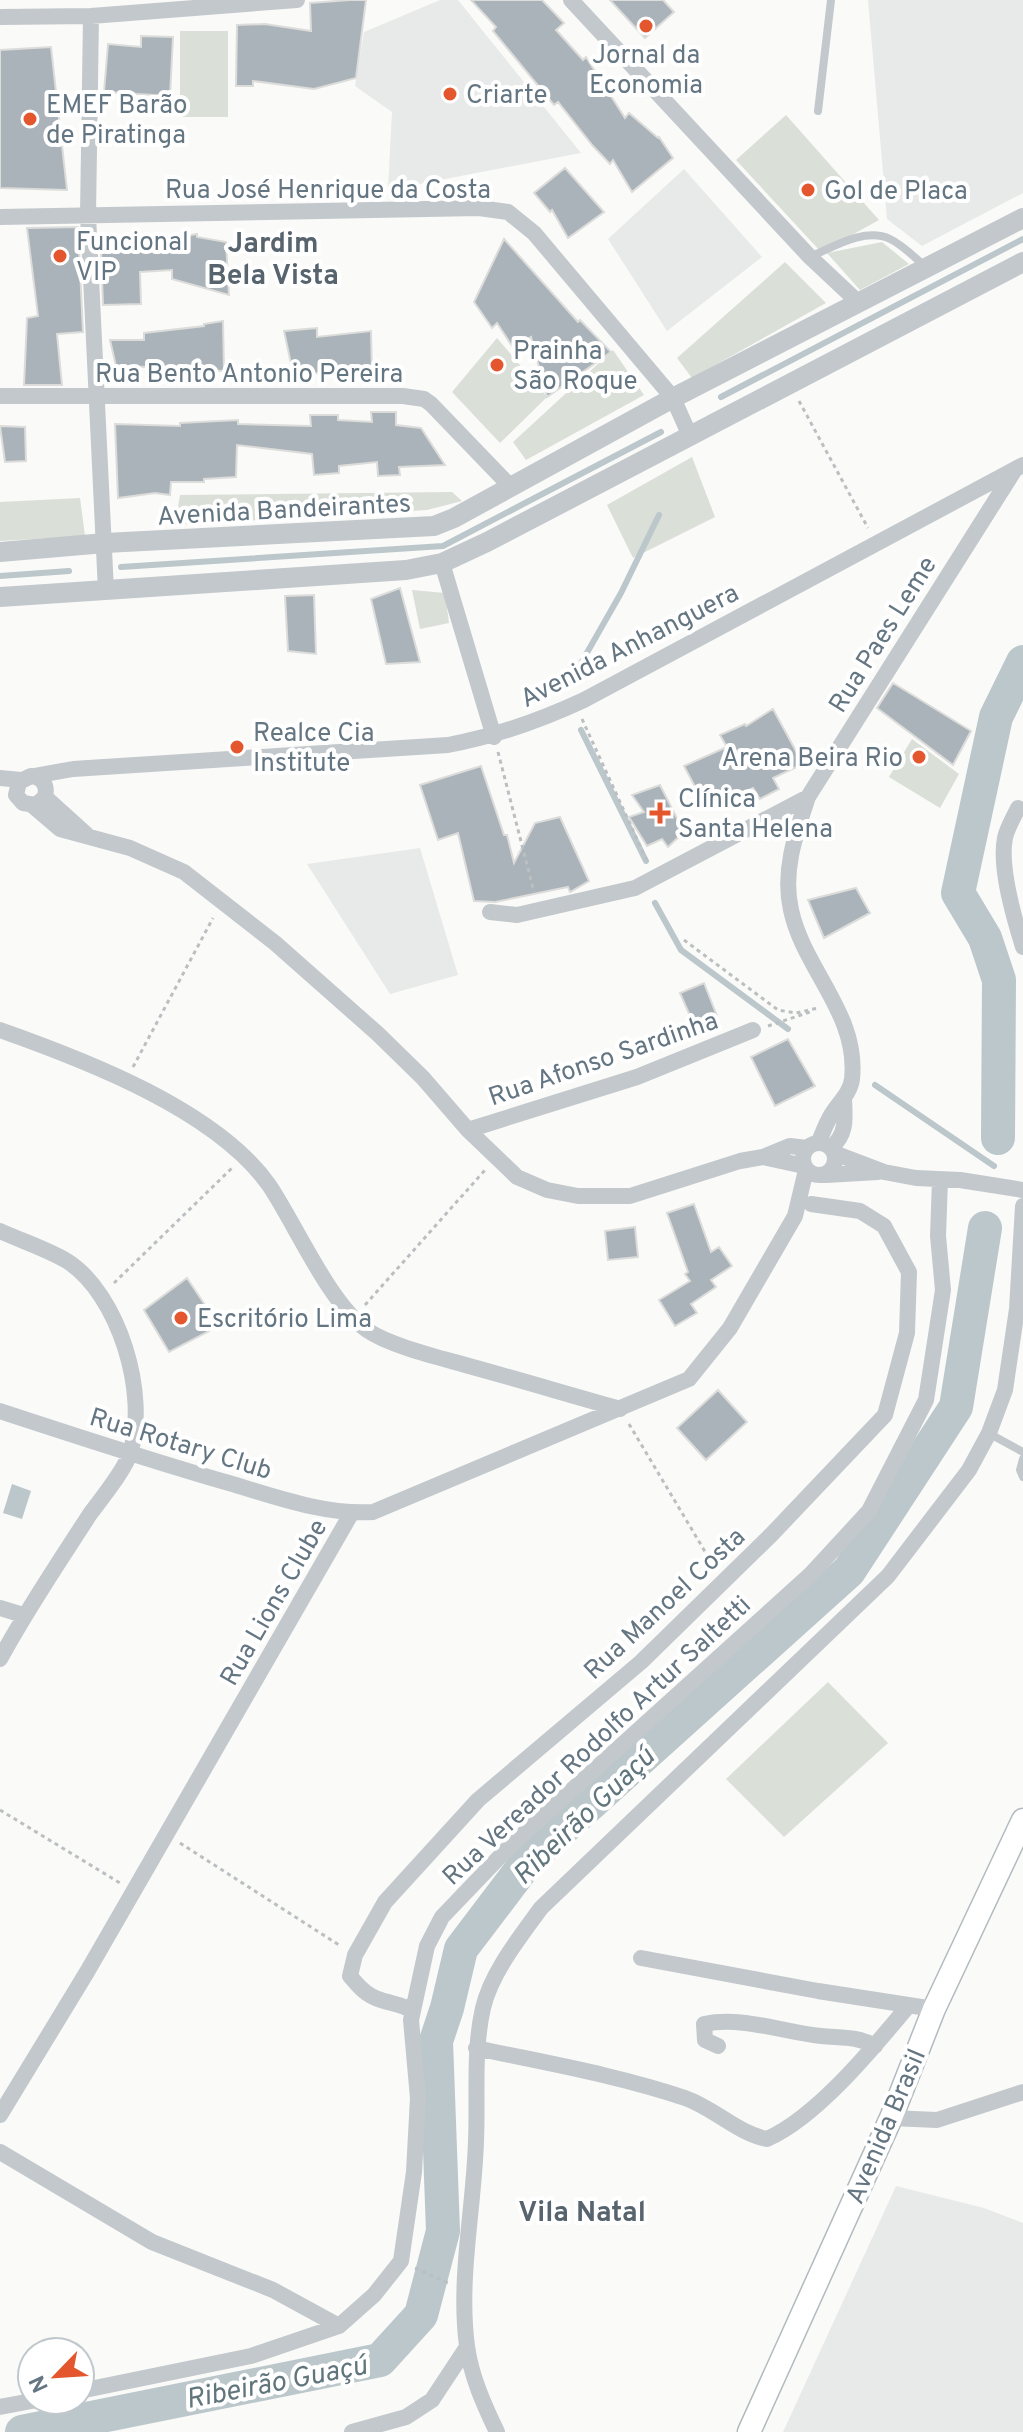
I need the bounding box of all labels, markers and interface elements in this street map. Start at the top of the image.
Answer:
marker: Jornal da Economia [637,17,655,35]
place label: Jornal da Economia [589,40,703,103]
place label: Criarte [466,80,547,113]
marker: Criarte [441,85,459,103]
place label: EMEF Barão de Piratinga [46,90,187,153]
marker: EMEF Barão de Piratinga [21,110,39,128]
street label: Rua José Henrique da Costa [165,175,491,208]
place label: Gol de Placa [824,176,968,209]
marker: Gol de Placa [799,181,817,199]
place label: Funcional VIP [76,227,189,290]
district label: Jardim Bela Vista [207,227,339,295]
marker: Funcional VIP [51,247,69,265]
place label: Prainha São Roque [513,336,638,399]
marker: Prainha São Roque [488,356,506,374]
street label: Rua Bento Antonio Pereira [95,359,403,392]
street label: Avenida Bandeirantes [156,488,412,535]
street label: Rua Paes Leme [823,551,945,720]
street label: Avenida Anhanguera [515,578,745,717]
place label: Realce Cia Institute [253,718,374,781]
marker: Realce Cia Institute [228,738,246,756]
place label: Arena Beira Rio [721,743,903,776]
marker: Arena Beira Rio [910,748,928,766]
place label: Clínica Santa Helena [678,784,833,847]
marker: Clínica Santa Helena [649,802,671,824]
street label: Rua Afonso Sardinha [485,1006,723,1115]
place label: Escritório Lima [197,1304,372,1337]
marker: Escritório Lima [172,1309,190,1327]
street label: Rua Rotary Club [85,1402,276,1489]
street label: Rua Lions Clube [214,1514,336,1693]
street label: Rua Manoel Costa [578,1522,753,1688]
street label: Rua Vereador Rodolfo Artur Saltetti [437,1590,759,1894]
water label: Ribeirão Guaçú [506,1739,665,1894]
street label: Avenida Brasil [840,2044,935,2210]
district label: Vila Natal [518,2196,646,2232]
north arrow [16,2336,96,2416]
water label: Ribeirão Guaçú [183,2348,372,2419]
text: N [25,2371,56,2396]

